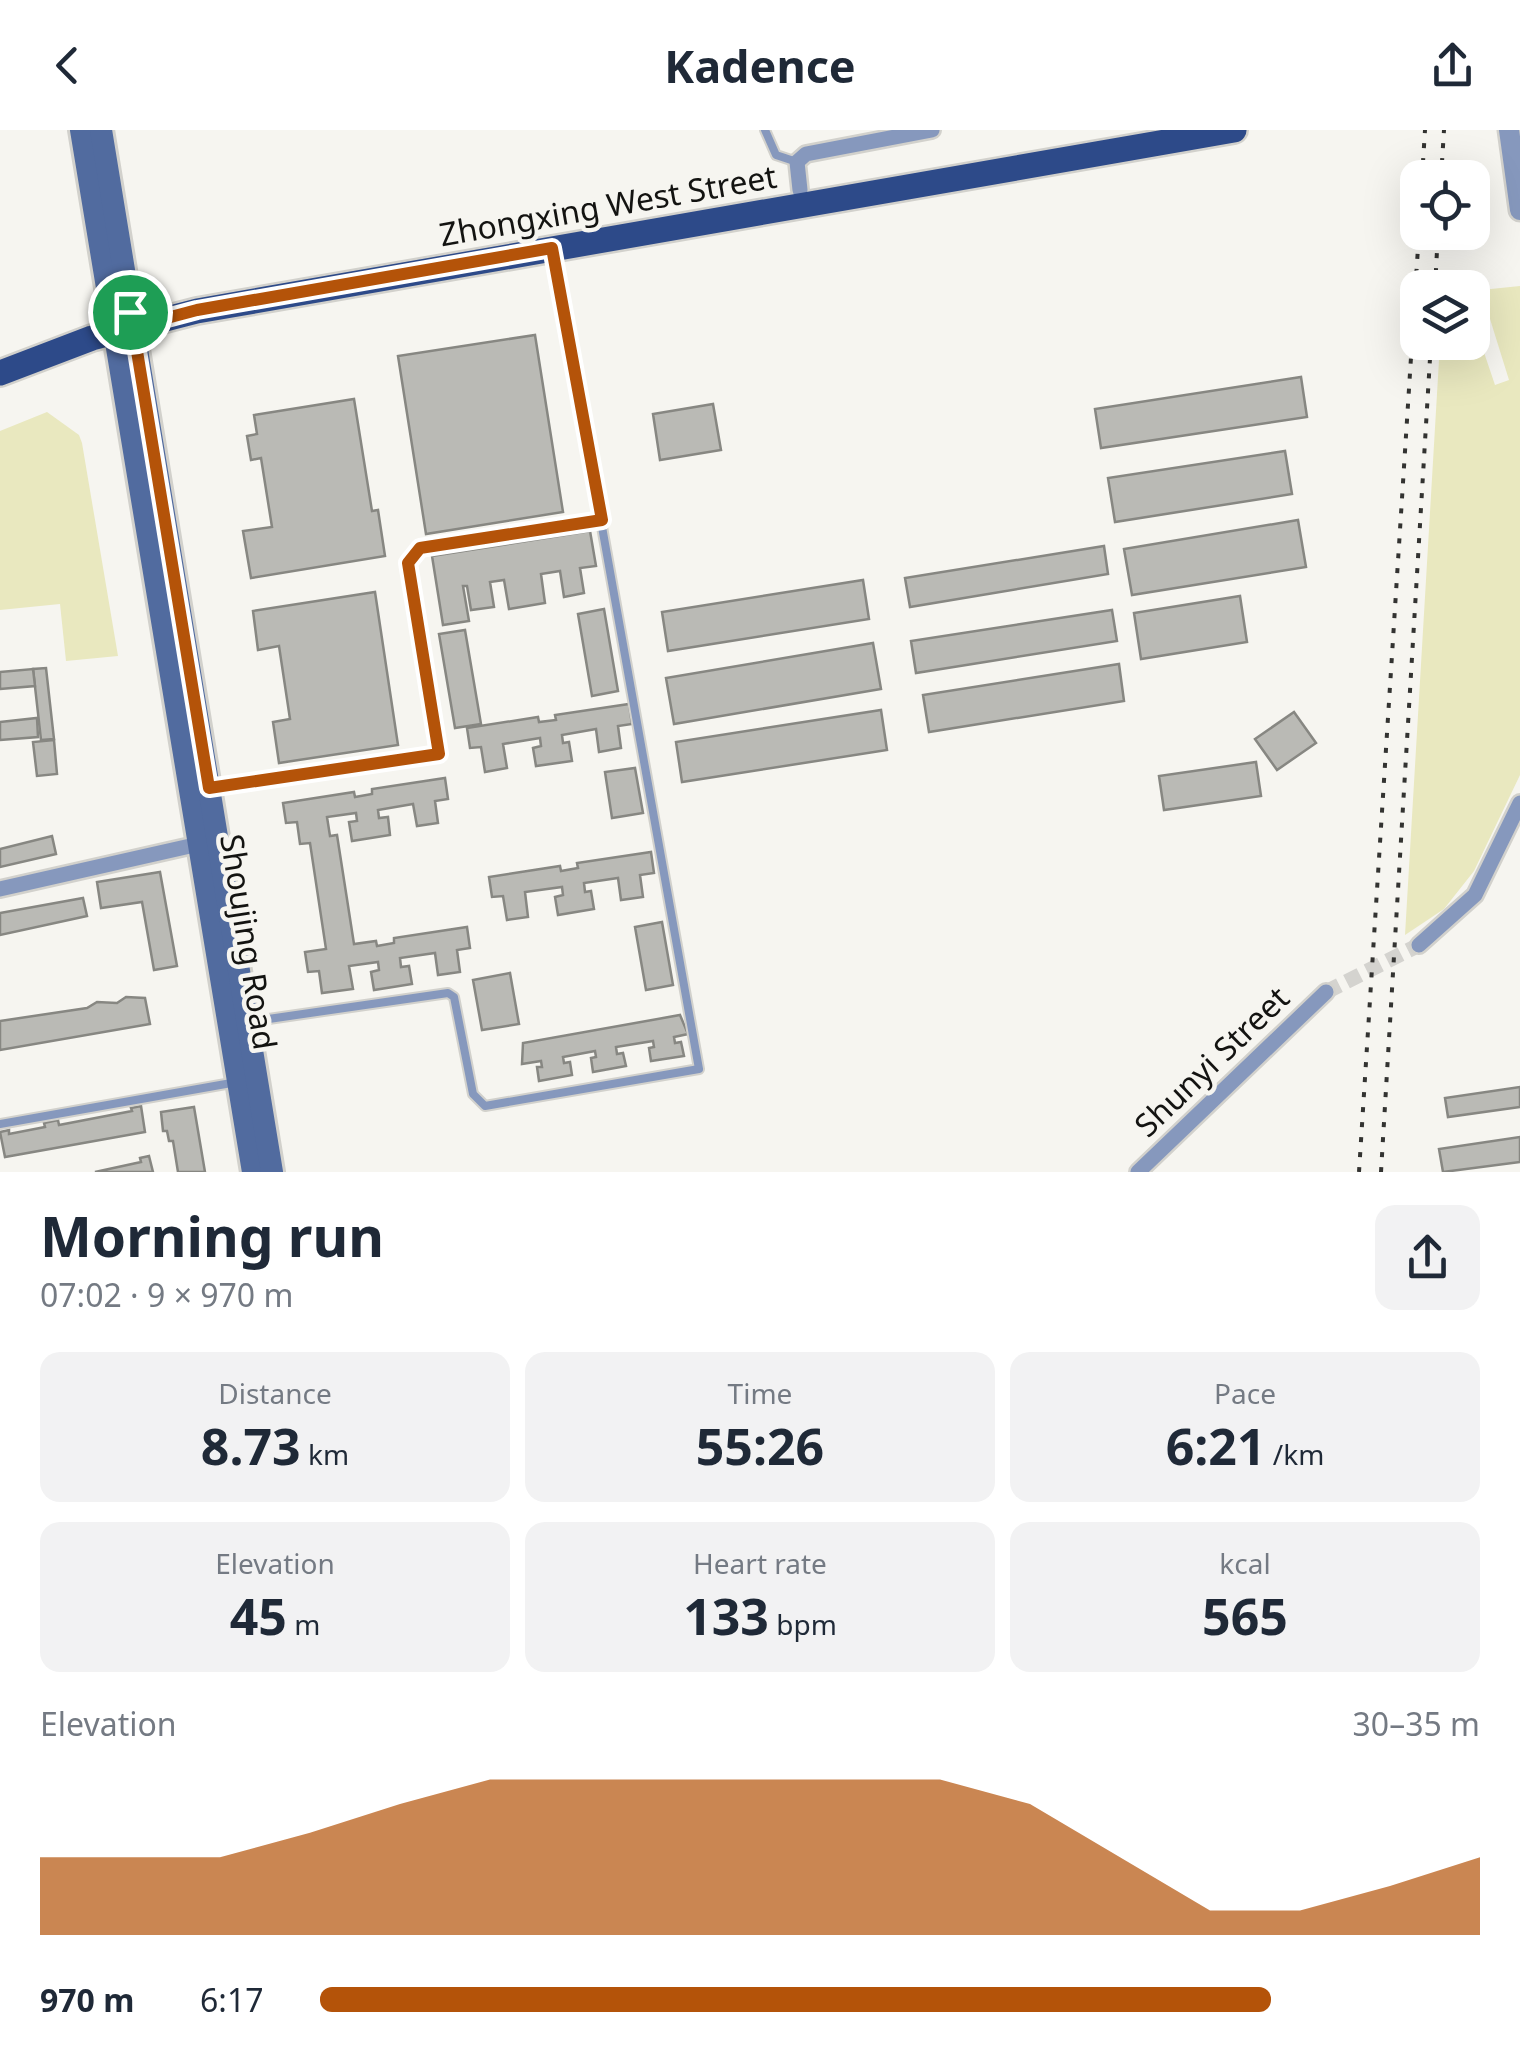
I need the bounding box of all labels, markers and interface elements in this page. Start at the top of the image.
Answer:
text: Kadence [664,35,856,96]
icon: back [40,38,95,93]
icon: share [1425,38,1480,93]
street label: Zhongxing West Street [436,154,780,255]
map controls [1400,160,1490,360]
button: locate [1400,160,1490,250]
pin [88,270,173,355]
button: layers [1400,270,1490,360]
icon: arrive [103,285,158,340]
street label: Shoujing Road [211,831,288,1053]
street label: Shunyi Street [1124,976,1298,1146]
text: Morning run [40,1198,384,1273]
button: share [1375,1205,1480,1310]
text: 07:02 · 9 × 970 m [40,1273,293,1316]
text: Distance [218,1374,332,1412]
text: Time [728,1374,792,1412]
text: Pace [1214,1374,1276,1412]
text: 8.73 [201,1412,301,1480]
text: 55:26 [696,1412,824,1480]
text: 6:21 [1166,1412,1266,1480]
text: km [301,1435,349,1473]
text: /km [1266,1435,1324,1473]
text: Elevation [215,1544,335,1582]
text: Heart rate [693,1544,827,1582]
text: kcal [1219,1544,1271,1582]
text: 45 [230,1582,287,1650]
text: 133 [683,1582,769,1650]
text: 565 [1202,1582,1288,1650]
text: m [287,1605,320,1643]
text: bpm [769,1605,837,1643]
text: Elevation [40,1702,177,1745]
text: 30–35 m [1353,1702,1480,1745]
text: 970 m [40,1978,134,2021]
text: 6:17 [200,1978,264,2021]

